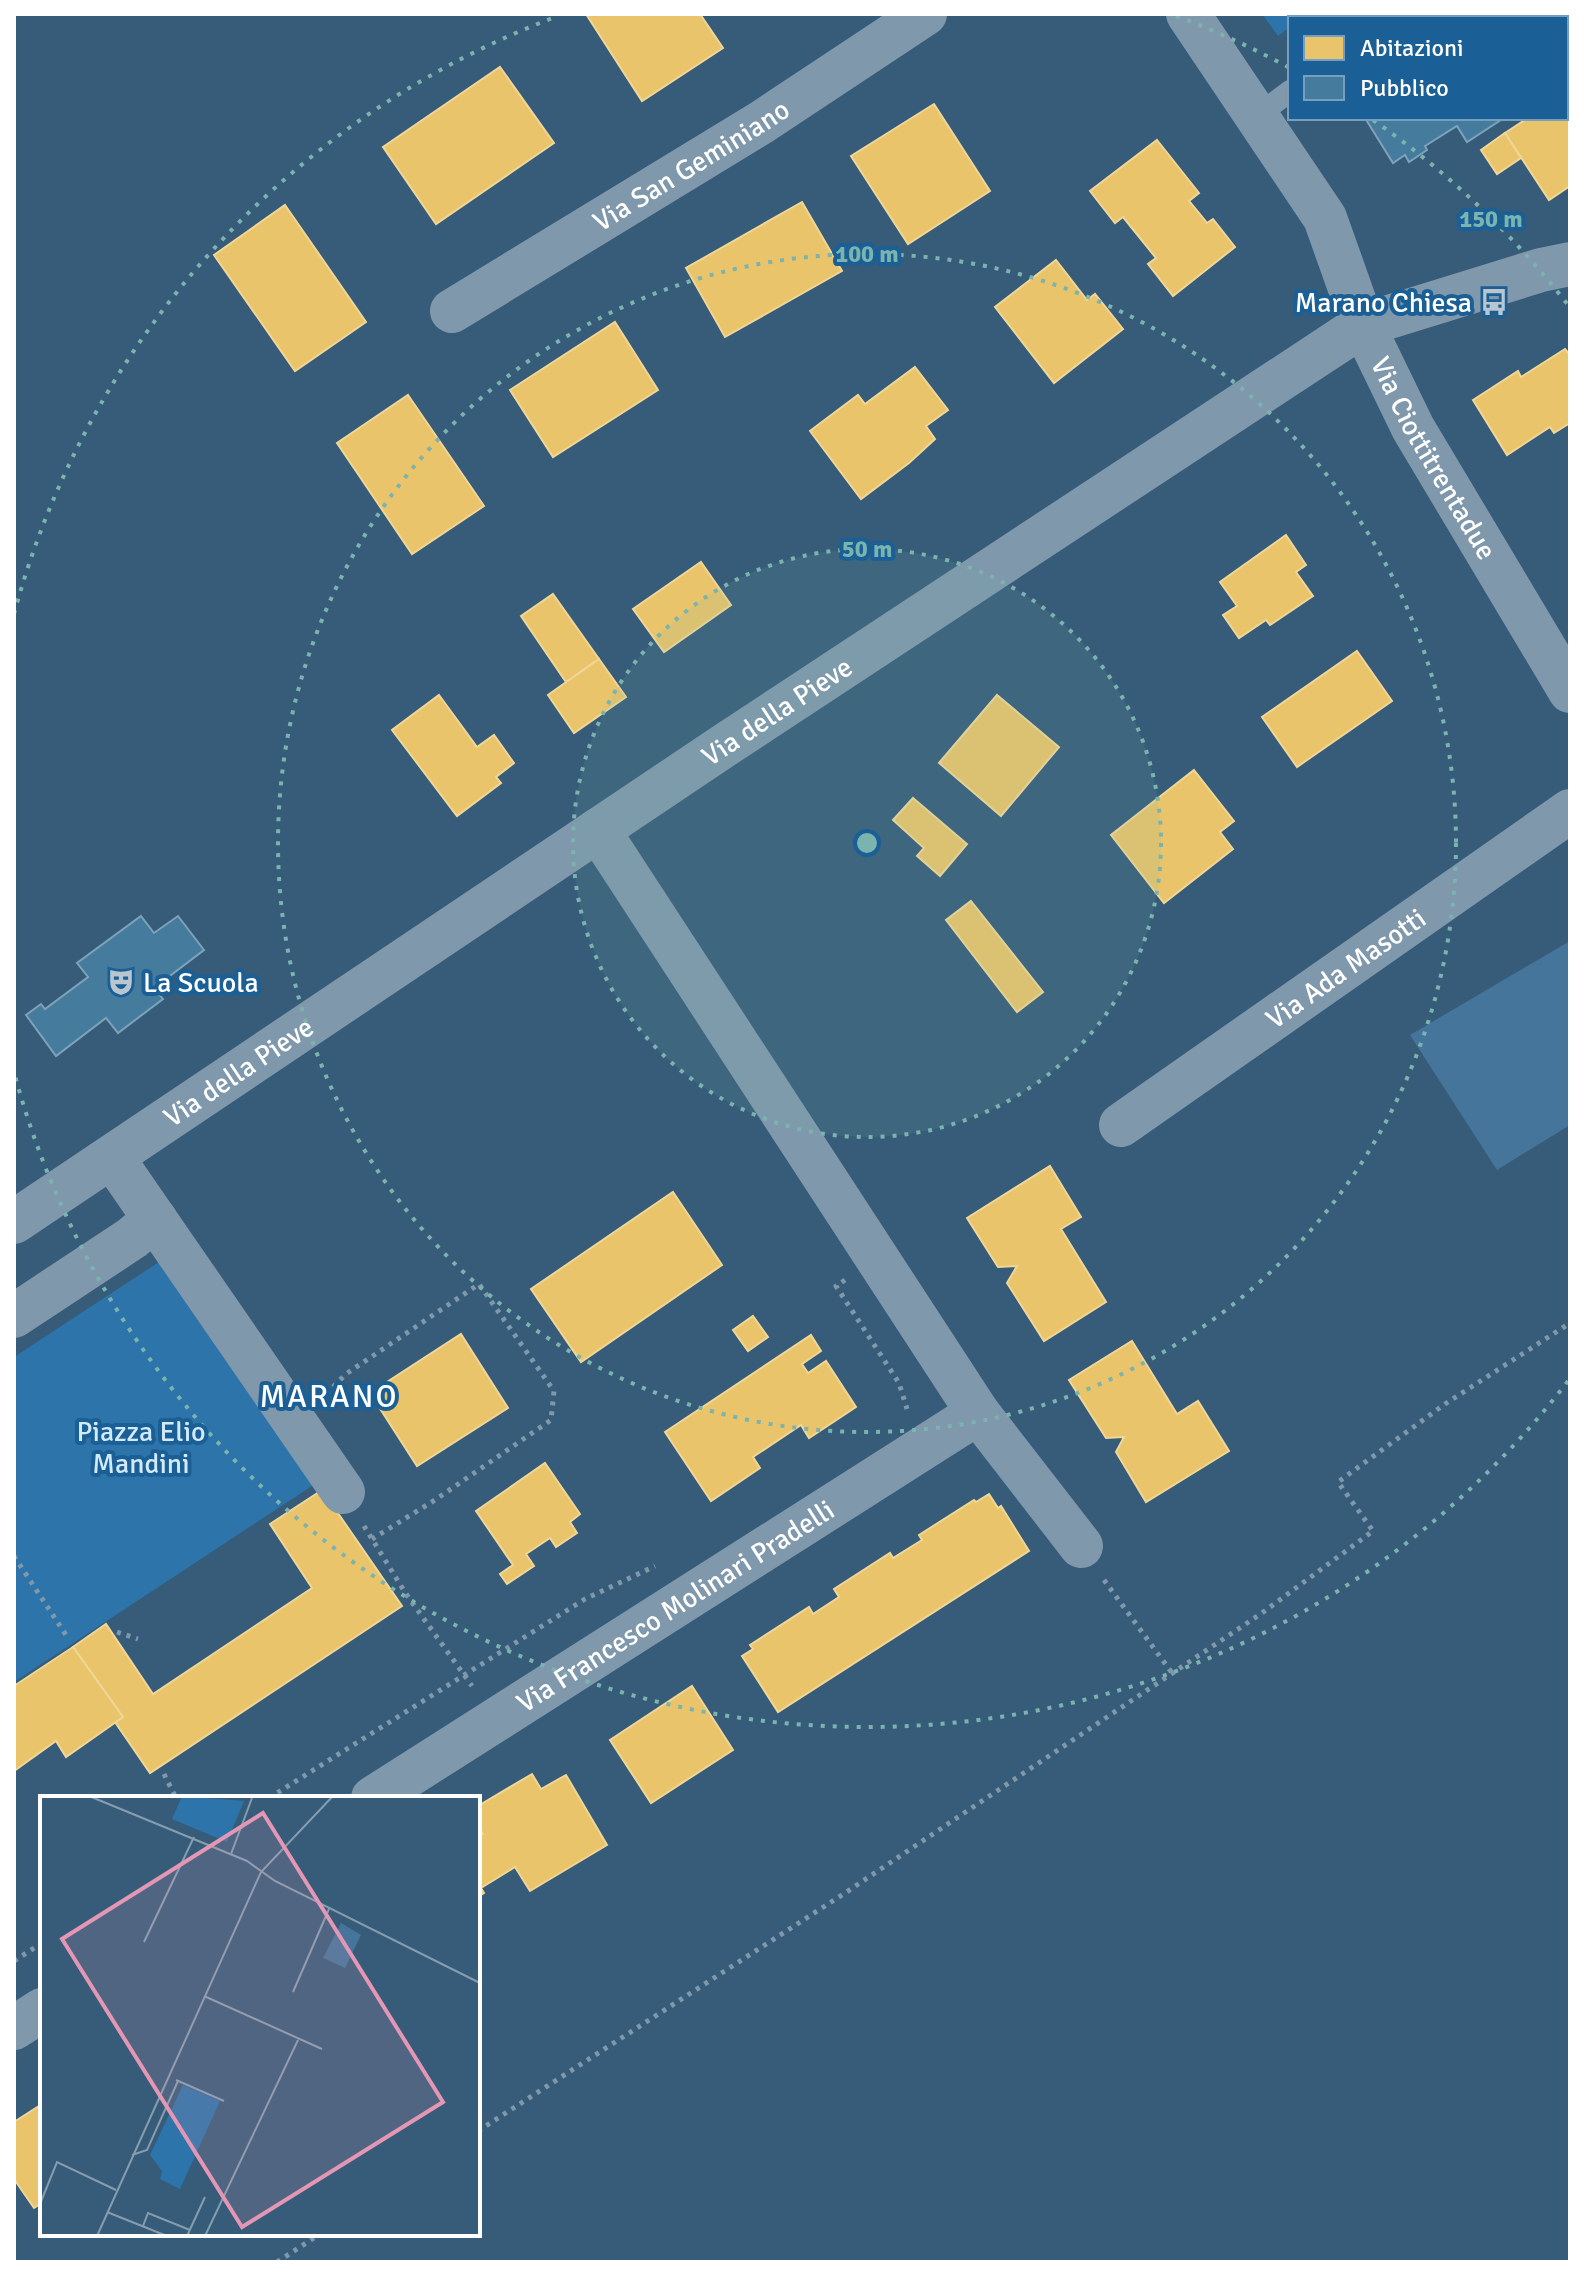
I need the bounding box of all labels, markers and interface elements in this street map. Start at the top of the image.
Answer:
legend [1288,16,1568,120]
text: Abitazioni [1360,33,1464,63]
text: Pubblico [1360,73,1449,103]
street label: Via San Geminiano [587,93,796,239]
text: 150 m [1459,204,1523,234]
text: 100 m [835,239,899,269]
place label: Marano Chiesa [1295,286,1472,320]
bus stop icon: Marano Chiesa [1479,287,1509,317]
street label: Via Ciottitrentadue [1363,351,1504,566]
text: 50 m [842,534,892,564]
street label: Via della Pieve [696,650,859,774]
centre of rings [853,829,881,857]
street label: Via Ada Masotti [1260,901,1432,1036]
place label: La Scuola [143,966,259,1000]
theatre icon: La Scuola [106,967,136,997]
street label: Via della Pieve [157,1010,320,1135]
district label: MARANO [260,1377,399,1416]
park label: Piazza Elio Mandini [76,1415,206,1481]
street label: Via Francesco Molinari Pradelli [510,1493,841,1720]
inset map [40,1796,480,2236]

